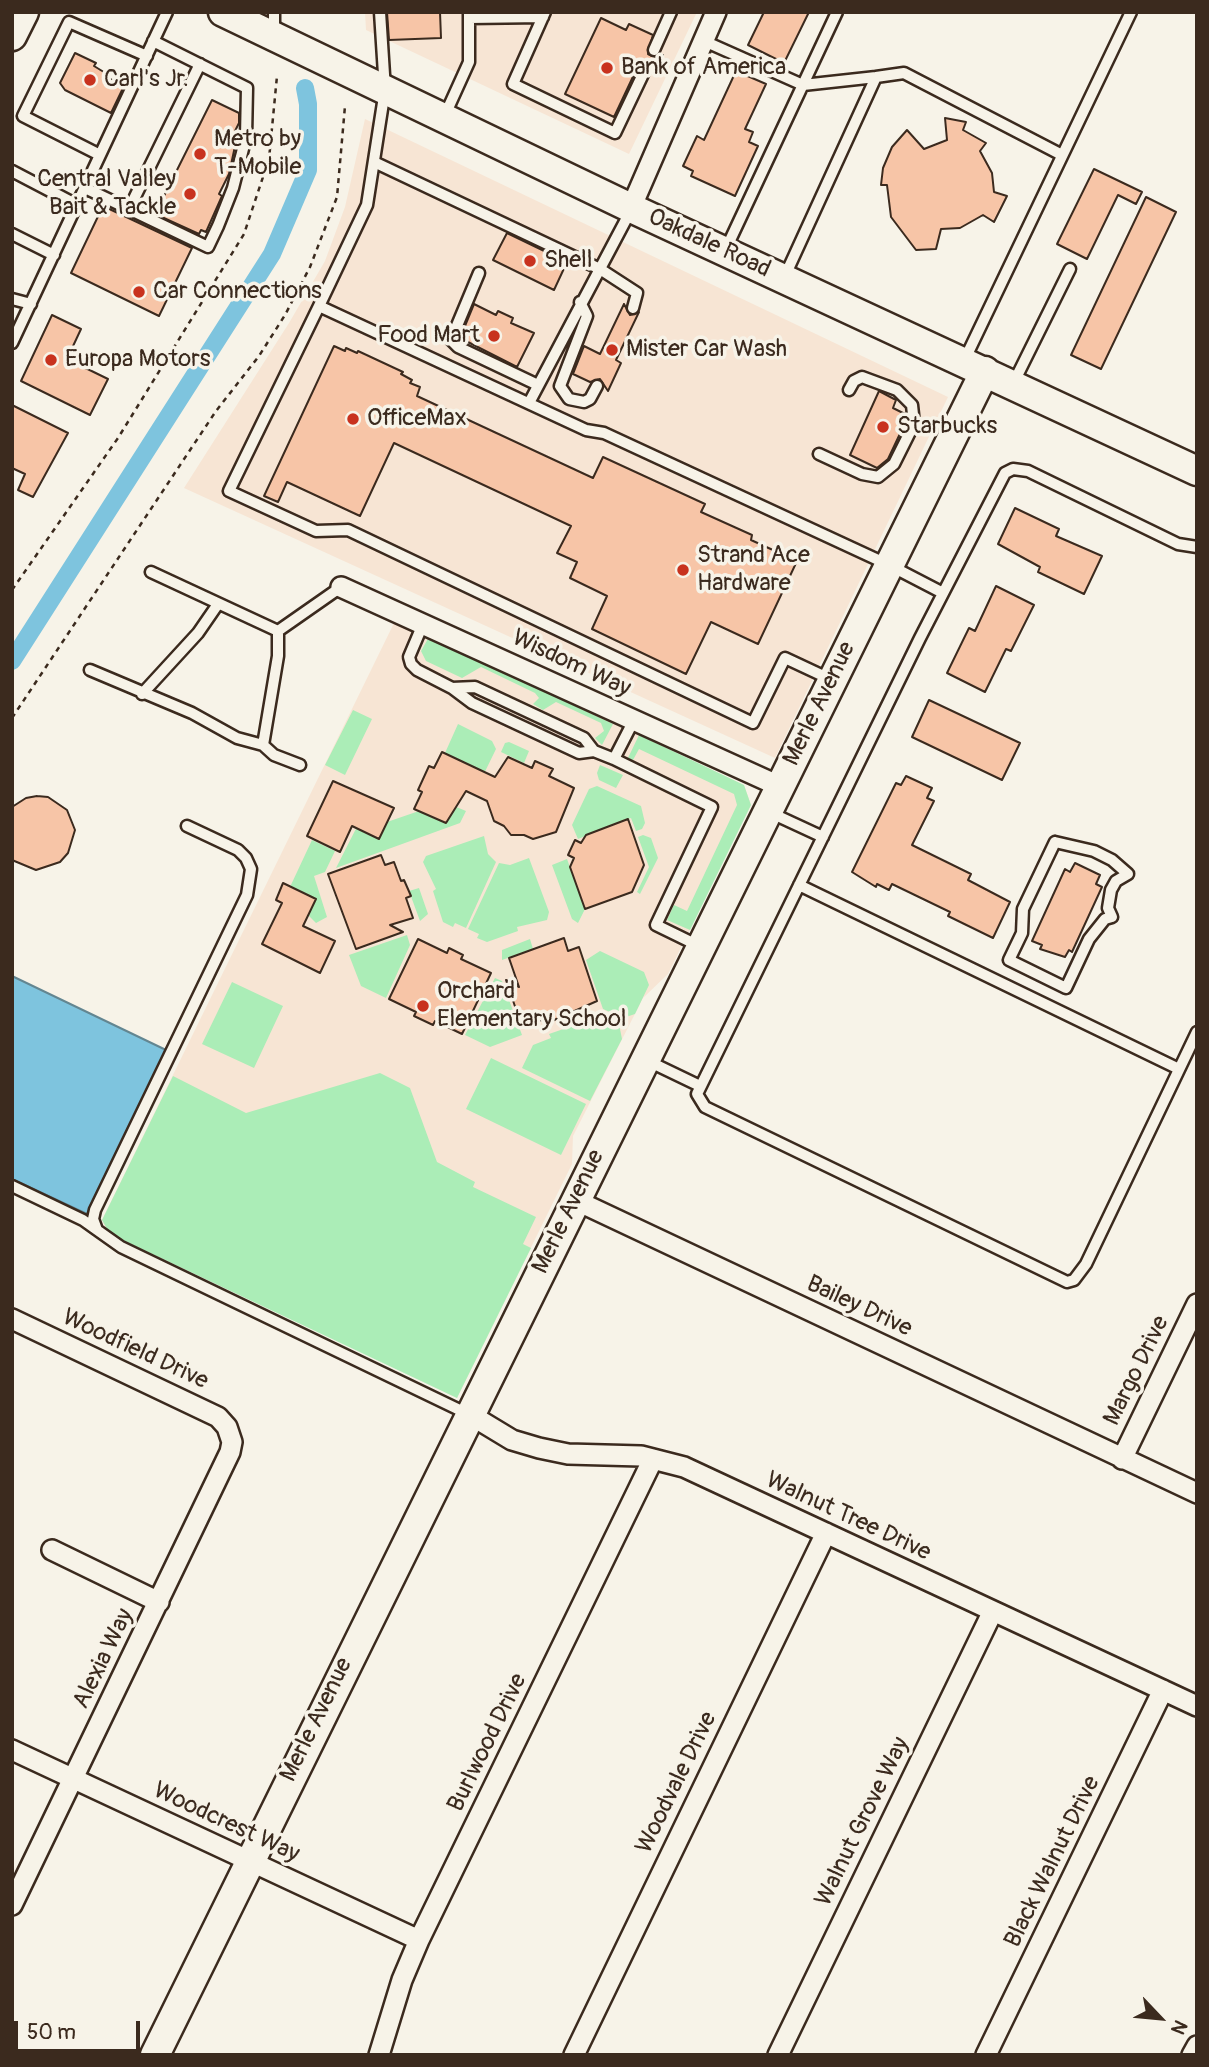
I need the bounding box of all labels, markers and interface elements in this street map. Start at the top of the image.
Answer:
place label: Bank of America [621,54,786,82]
marker: Bank of America [599,60,615,76]
place label: Carl's Jr. [104,66,189,94]
marker: Carl's Jr. [82,72,98,88]
place label: Metro by T-Mobile [214,126,301,182]
marker: Metro by T-Mobile [192,146,208,162]
place label: Central Valley Bait & Tackle [37,166,176,222]
marker: Central Valley Bait & Tackle [182,186,198,202]
street label: Oakdale Road [643,203,775,285]
place label: Shell [544,247,593,275]
marker: Shell [522,253,538,269]
place label: Car Connections [153,278,322,306]
marker: Car Connections [131,284,147,300]
place label: Food Mart [377,322,480,350]
marker: Food Mart [486,328,502,344]
place label: Mister Car Wash [626,336,787,364]
marker: Mister Car Wash [604,342,620,358]
place label: Europa Motors [65,346,210,374]
marker: Europa Motors [43,352,59,368]
place label: OfficeMax [367,405,467,433]
marker: OfficeMax [345,411,361,427]
place label: Starbucks [897,413,997,441]
marker: Starbucks [875,419,891,435]
place label: Strand Ace Hardware [697,542,810,598]
marker: Strand Ace Hardware [675,562,691,578]
street label: Wisdom Way [507,624,635,704]
street label: Merle Avenue [778,637,862,771]
place label: Orchard Elementary School [437,978,627,1034]
marker: Orchard Elementary School [415,998,431,1014]
street label: Merle Avenue [527,1145,611,1279]
street label: Bailey Drive [802,1270,916,1344]
street label: Woodfield Drive [57,1304,213,1396]
street label: Margo Drive [1098,1311,1176,1431]
street label: Walnut Tree Drive [761,1466,935,1568]
street label: Alexia Way [67,1604,141,1714]
street label: Merle Avenue [275,1653,359,1787]
street label: Burlwood Drive [442,1669,534,1817]
street label: Woodvale Drive [630,1707,724,1859]
street label: Walnut Grove Way [810,1733,916,1911]
street label: Black Walnut Drive [999,1772,1107,1952]
street label: Woodcrest Way [148,1777,304,1869]
north arrow [1125,1983,1195,2053]
scale bar [18,2008,144,2052]
text: N [1165,2016,1192,2038]
text: 50 m [27,2019,76,2046]

